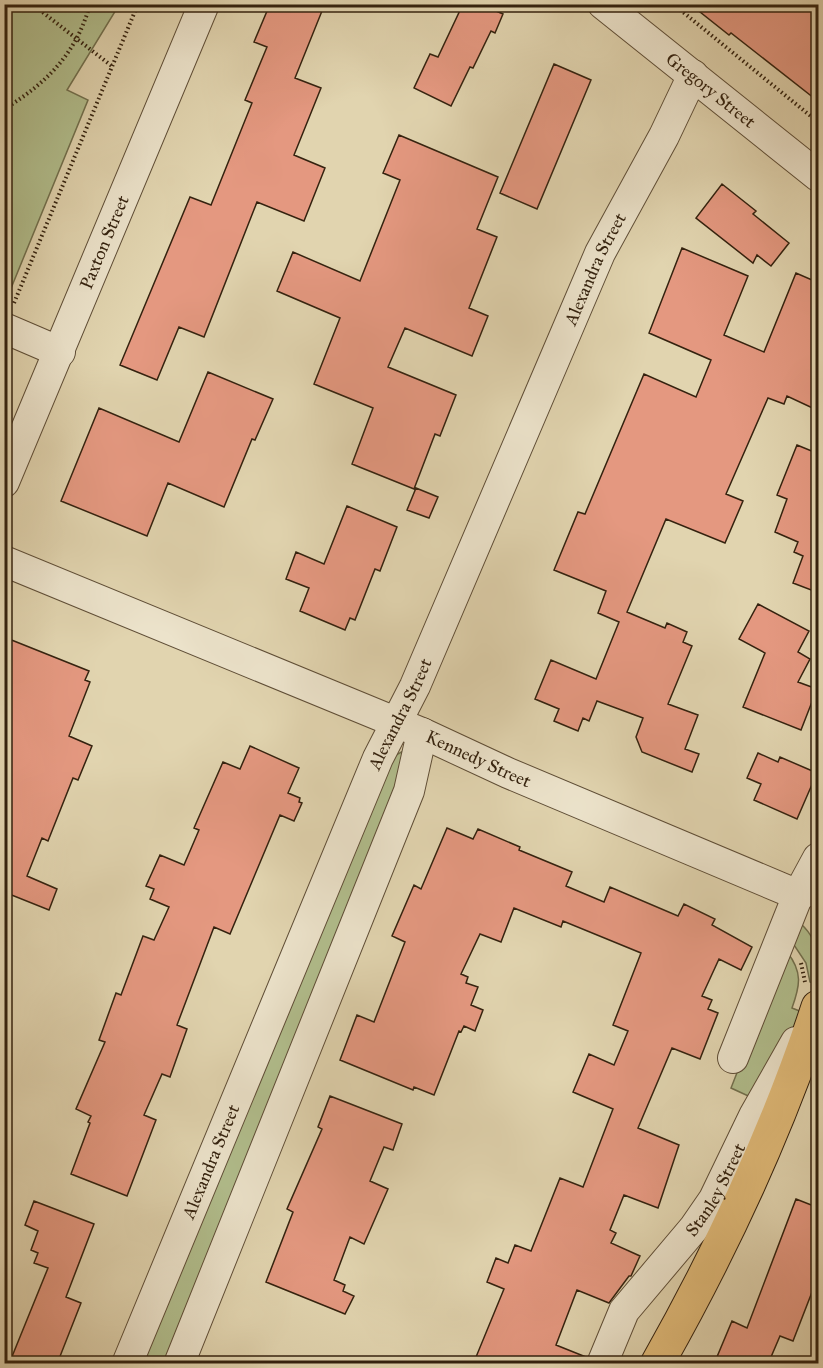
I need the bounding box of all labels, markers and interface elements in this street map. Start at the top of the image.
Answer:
street label: Gregory Street [661,48,761,133]
street label: Paxton Street [75,191,134,292]
street label: Alexandra Street [559,208,631,330]
street label: Alexandra Street [363,654,437,774]
street label: Kennedy Street [422,725,535,793]
street label: Alexandra Street [177,1101,245,1223]
street label: Stanley Street [681,1139,750,1241]

